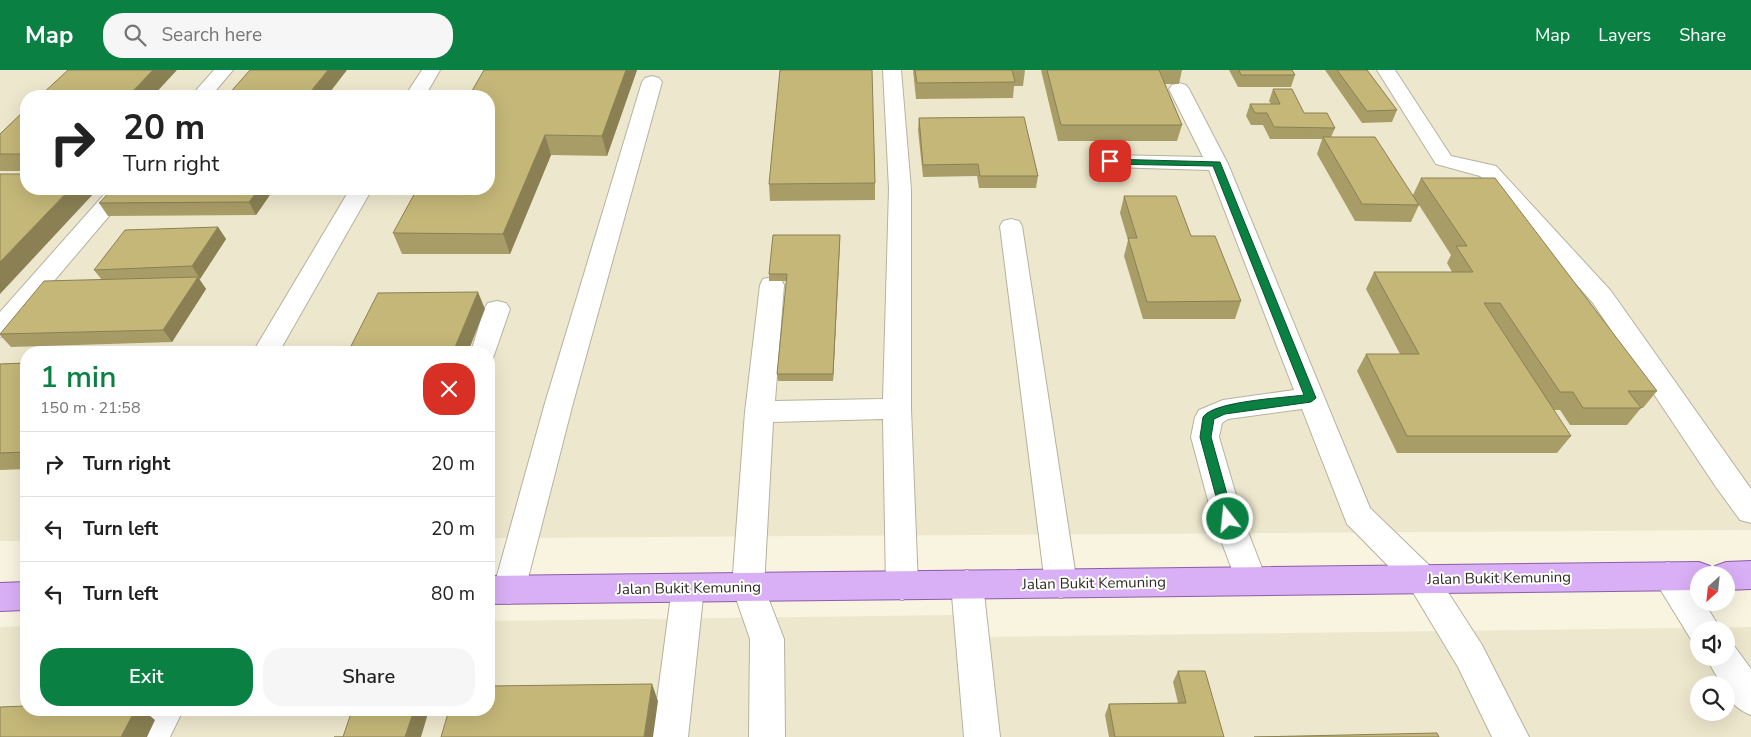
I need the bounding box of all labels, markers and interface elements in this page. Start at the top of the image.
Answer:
search box [103,13,453,58]
text: Map [25,19,73,51]
icon: search [121,21,149,49]
text: Search here [161,22,262,48]
text: Map [1535,23,1570,47]
text: Layers [1598,23,1651,47]
text: Share [1679,23,1726,47]
text: 20 m [123,104,205,151]
icon: right [40,110,105,175]
pin [1089,140,1131,182]
icon: arrive [1096,147,1124,175]
text: Turn right [123,149,219,179]
text: 1 min [40,357,116,398]
button: close [423,363,475,415]
text: 150 m · 21:58 [40,397,141,419]
icon: right [40,450,68,478]
text: Turn right [83,451,170,477]
text: 20 m [431,451,475,477]
position arrow [1201,492,1253,544]
icon: left [40,515,68,543]
text: Turn left [83,516,158,542]
text: 20 m [431,516,475,542]
north arrow [1690,566,1735,611]
map controls [1690,566,1735,721]
street label: Jalan Bukit Kemuning [1426,567,1571,589]
street label: Jalan Bukit Kemuning [1021,572,1166,594]
street label: Jalan Bukit Kemuning [616,577,761,599]
icon: left [40,580,68,608]
text: Turn left [83,581,158,607]
text: 80 m [431,581,475,607]
button: sound [1690,621,1735,666]
button: Exit [40,648,253,706]
button: Share [263,648,475,706]
button: search [1690,676,1735,721]

